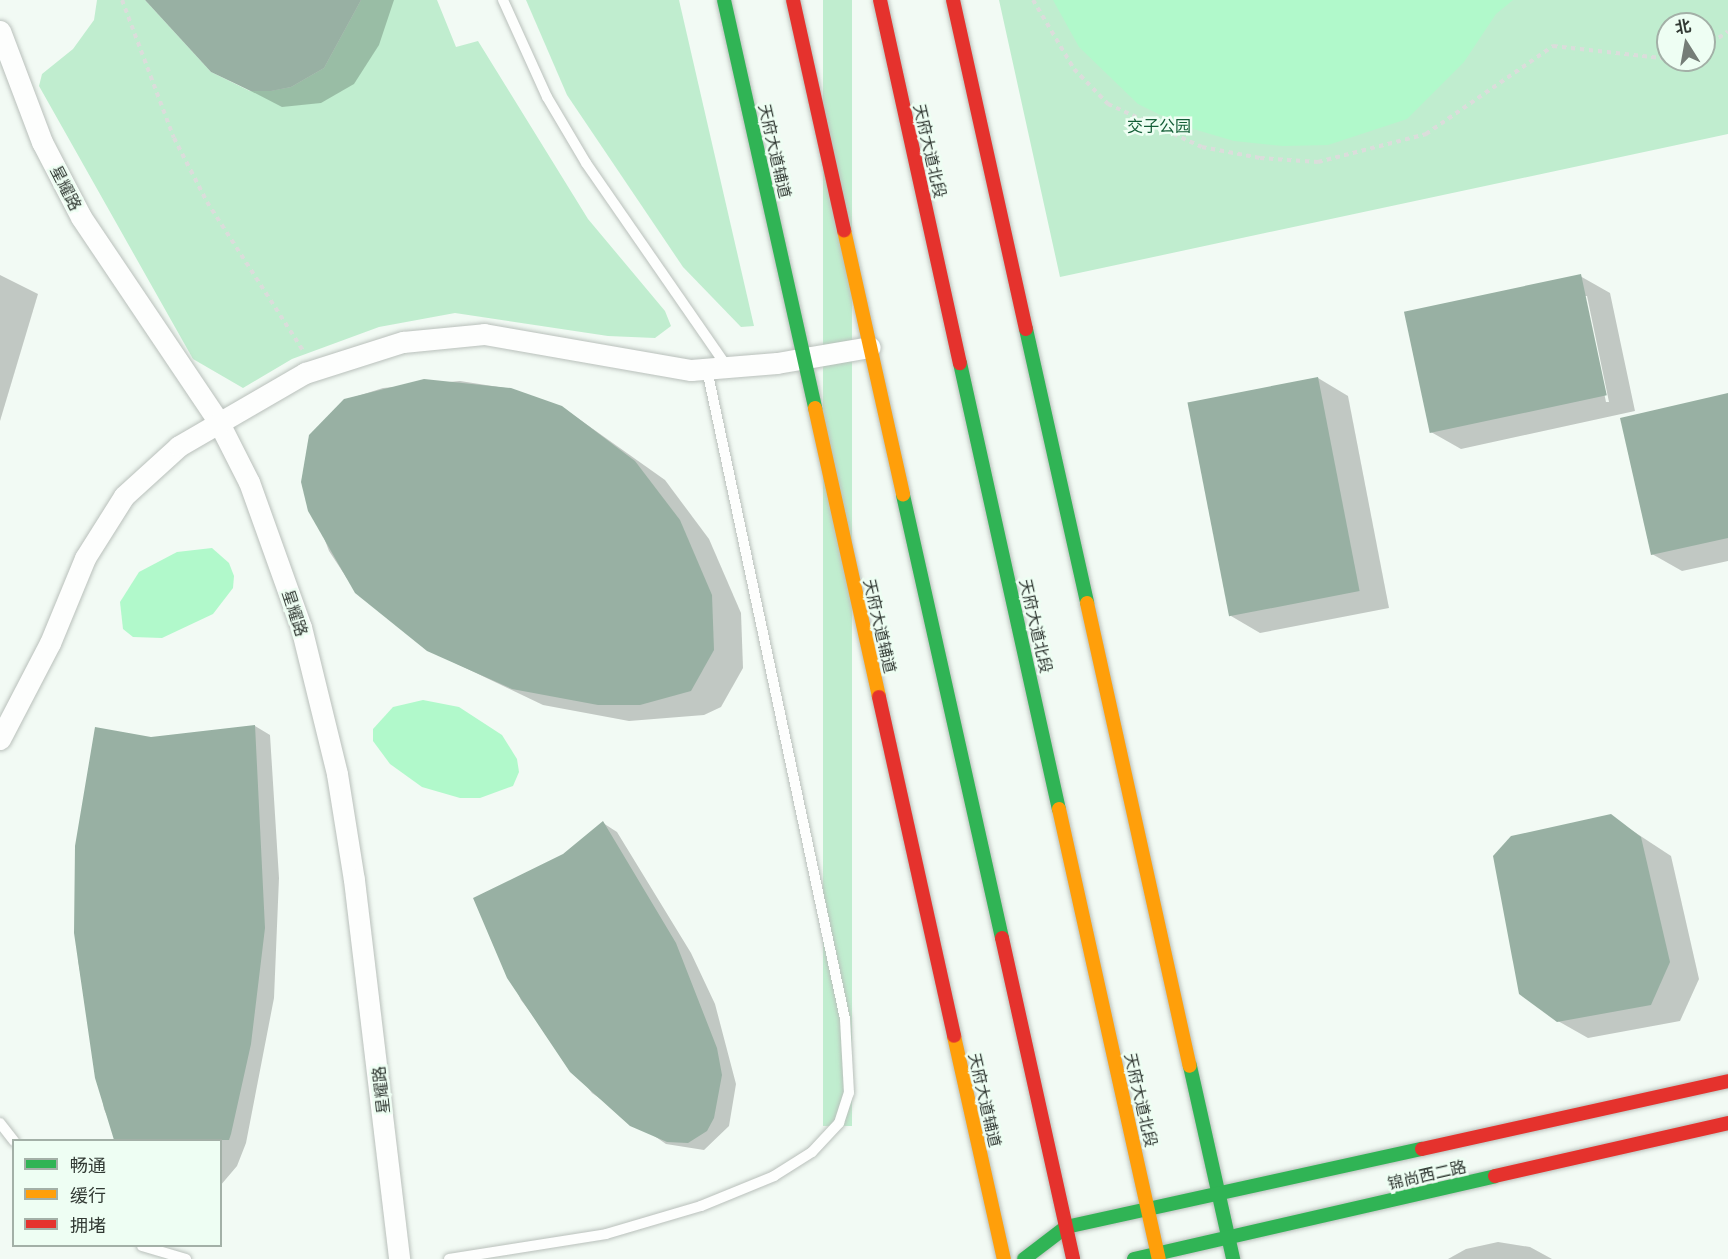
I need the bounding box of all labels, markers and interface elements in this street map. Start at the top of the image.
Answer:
north arrow [1656,12,1716,72]
text: 北 [1673,16,1693,37]
street label: 天府大道辅道 [755,102,795,200]
street label: 天府大道北段 [910,102,950,200]
park label: 交子公园 [1127,116,1191,136]
street label: 星耀路 [47,162,85,214]
street label: 天府大道辅道 [860,577,900,675]
street label: 天府大道北段 [1016,577,1056,675]
street label: 星耀路 [278,587,312,639]
street label: 天府大道辅道 [965,1051,1005,1149]
street label: 天府大道北段 [1121,1051,1161,1149]
street label: 星耀路 [369,1065,393,1115]
legend [12,1139,222,1247]
text: 畅通 [70,1155,106,1175]
street label: 锦尚西二路 [1386,1157,1468,1193]
text: 缓行 [70,1185,106,1205]
text: 拥堵 [70,1215,106,1235]

